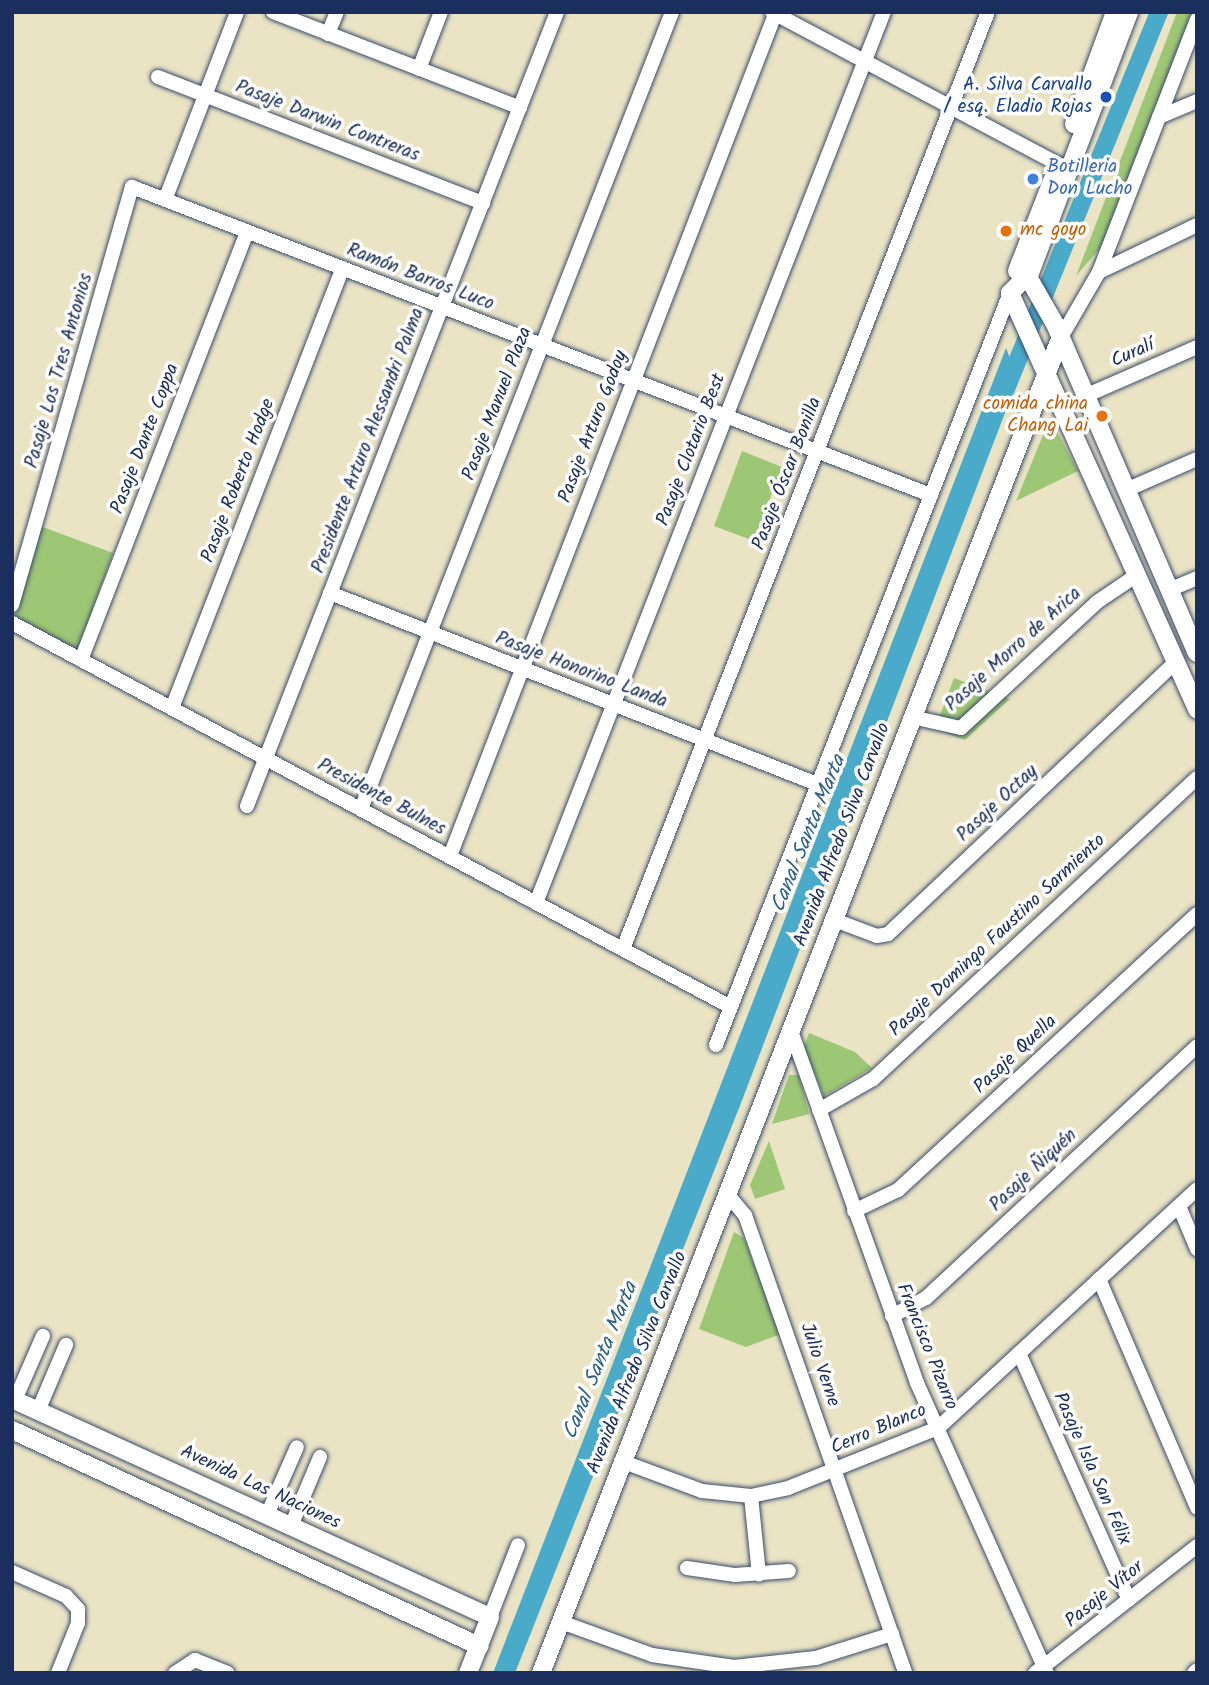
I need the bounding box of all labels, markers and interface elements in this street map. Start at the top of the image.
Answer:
place label: A. Silva Carvallo / esq. Eladio Rojas [943,75,1092,119]
street label: Pasaje Darwin Contreras [232,76,422,168]
marker: A. Silva Carvallo / esq. Eladio Rojas [1098,89,1114,105]
place label: Botilleria Don Lucho [1047,157,1132,201]
marker: Botilleria Don Lucho [1025,171,1041,187]
place label: mc goyo [1020,220,1086,242]
marker: mc goyo [998,223,1014,239]
street label: Ramón Barros Luco [343,239,497,317]
street label: Pasaje Los Tres Antonios [21,271,99,471]
street label: Presidente Arturo Alessandri Palma [308,305,430,577]
street label: Pasaje Manuel Plaza [458,324,538,484]
street label: Curalí [1108,334,1158,374]
street label: Pasaje Arturo Godoy [554,348,634,506]
street label: Pasaje Dante Coppa [107,361,185,517]
street label: Pasaje Clotario Best [652,371,732,529]
street label: Pasaje Óscar Bonilla [748,394,828,554]
place label: comida china Chang Lai [983,394,1088,438]
street label: Pasaje Roberto Hodge [197,396,281,566]
marker: comida china Chang Lai [1094,408,1110,424]
street label: Pasaje Morro de Arica [941,583,1087,717]
street label: Pasaje Honorino Landa [492,628,670,714]
street label: Avenida Alfredo Silva Carvallo [790,720,896,950]
water label: Canal Santa Marta [766,752,852,916]
street label: Presidente Bulnes [313,755,449,841]
street label: Pasaje Octay [953,761,1043,847]
street label: Pasaje Domingo Faustino Sarmiento [885,830,1111,1042]
street label: Pasaje Quella [970,1011,1062,1099]
street label: Pasaje Ñiquén [986,1125,1082,1217]
street label: Avenida Alfredo Silva Carvallo [583,1248,693,1478]
water label: Canal Santa Marta [558,1279,644,1443]
street label: Francisco Pizarro [890,1280,962,1414]
street label: Julio Verne [794,1320,844,1410]
street label: Pasaje Isla San Félix [1047,1389,1135,1549]
street label: Cerro Blanco [828,1400,930,1460]
street label: Avenida Las Naciones [176,1441,344,1535]
street label: Pasaje Vítor [1061,1557,1149,1633]

